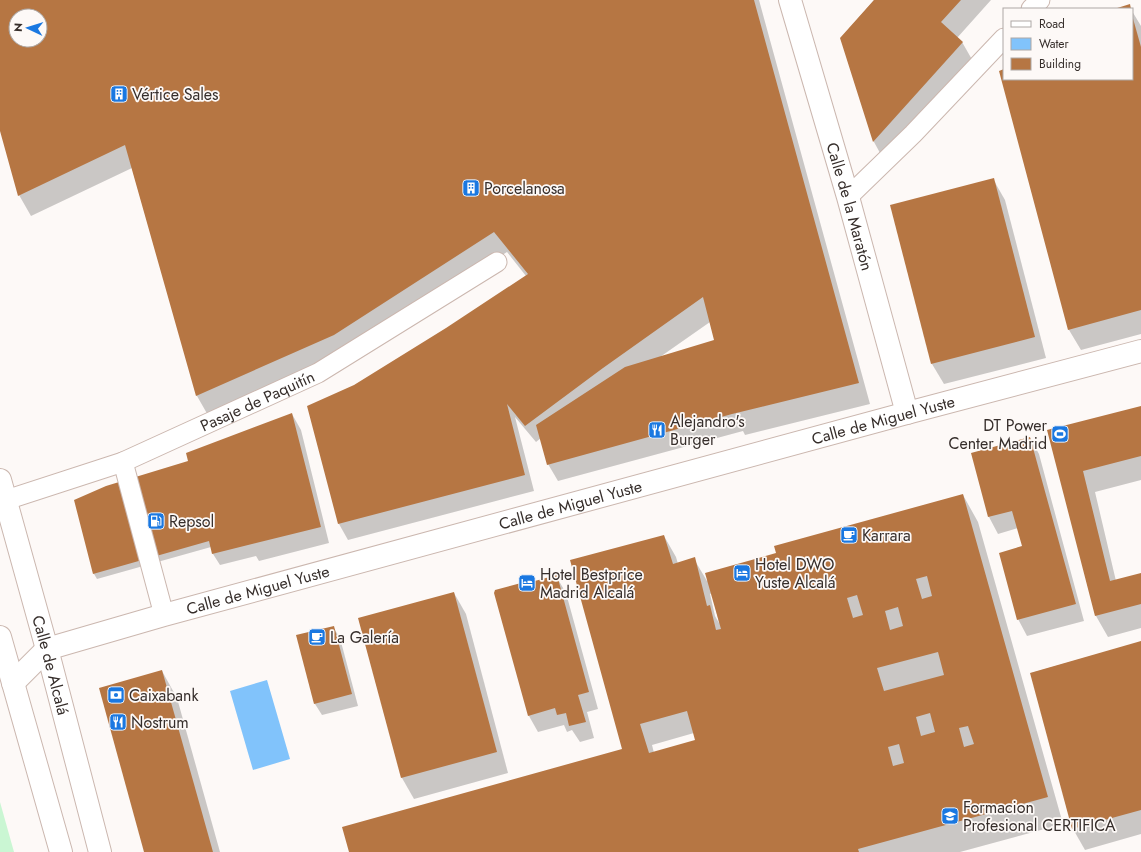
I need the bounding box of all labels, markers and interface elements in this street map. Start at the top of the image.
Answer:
north arrow [8,8,48,48]
legend [1003,8,1133,80]
text: Road [1039,15,1065,33]
text: N [10,22,26,32]
text: Water [1039,35,1070,53]
text: Building [1039,55,1081,73]
place label: Vértice Sales [132,83,219,106]
building icon: Vértice Sales [109,84,129,104]
street label: Calle de la Maratón [821,140,879,273]
place label: Porcelanosa [484,177,565,200]
building icon: Porcelanosa [461,178,481,198]
street label: Pasaje de Paquitín [197,365,319,437]
street label: Calle de Miguel Yuste [809,390,957,450]
place label: Alejandro's Burger [670,410,745,451]
place label: DT Power Center Madrid [948,414,1048,455]
restaurant icon: Alejandro's Burger [647,420,667,440]
sports icon: DT Power Center Madrid [1050,424,1070,444]
street label: Calle de Miguel Yuste [496,475,645,535]
place label: Repsol [169,510,214,533]
fuel station icon: Repsol [146,511,166,531]
place label: Karrara [862,524,911,547]
cafe icon: Karrara [839,525,859,545]
place label: Hotel DWO Yuste Alcalá [755,553,835,594]
street label: Calle de Miguel Yuste [184,560,332,620]
place label: Hotel Bestprice Madrid Alcalá [540,563,643,604]
hotel icon: Hotel DWO Yuste Alcalá [732,563,752,583]
hotel icon: Hotel Bestprice Madrid Alcalá [517,573,537,593]
street label: Calle de Alcalá [26,613,75,718]
place label: La Galería [330,626,399,649]
cafe icon: La Galería [307,627,327,647]
place label: Caixabank [129,684,199,707]
bank icon: Caixabank [106,685,126,705]
place label: Nostrum [131,711,189,734]
restaurant icon: Nostrum [108,712,128,732]
place label: Formacion Profesional CERTIFICA [963,796,1116,837]
school or university icon: Formacion Profesional CERTIFICA [940,806,960,826]

